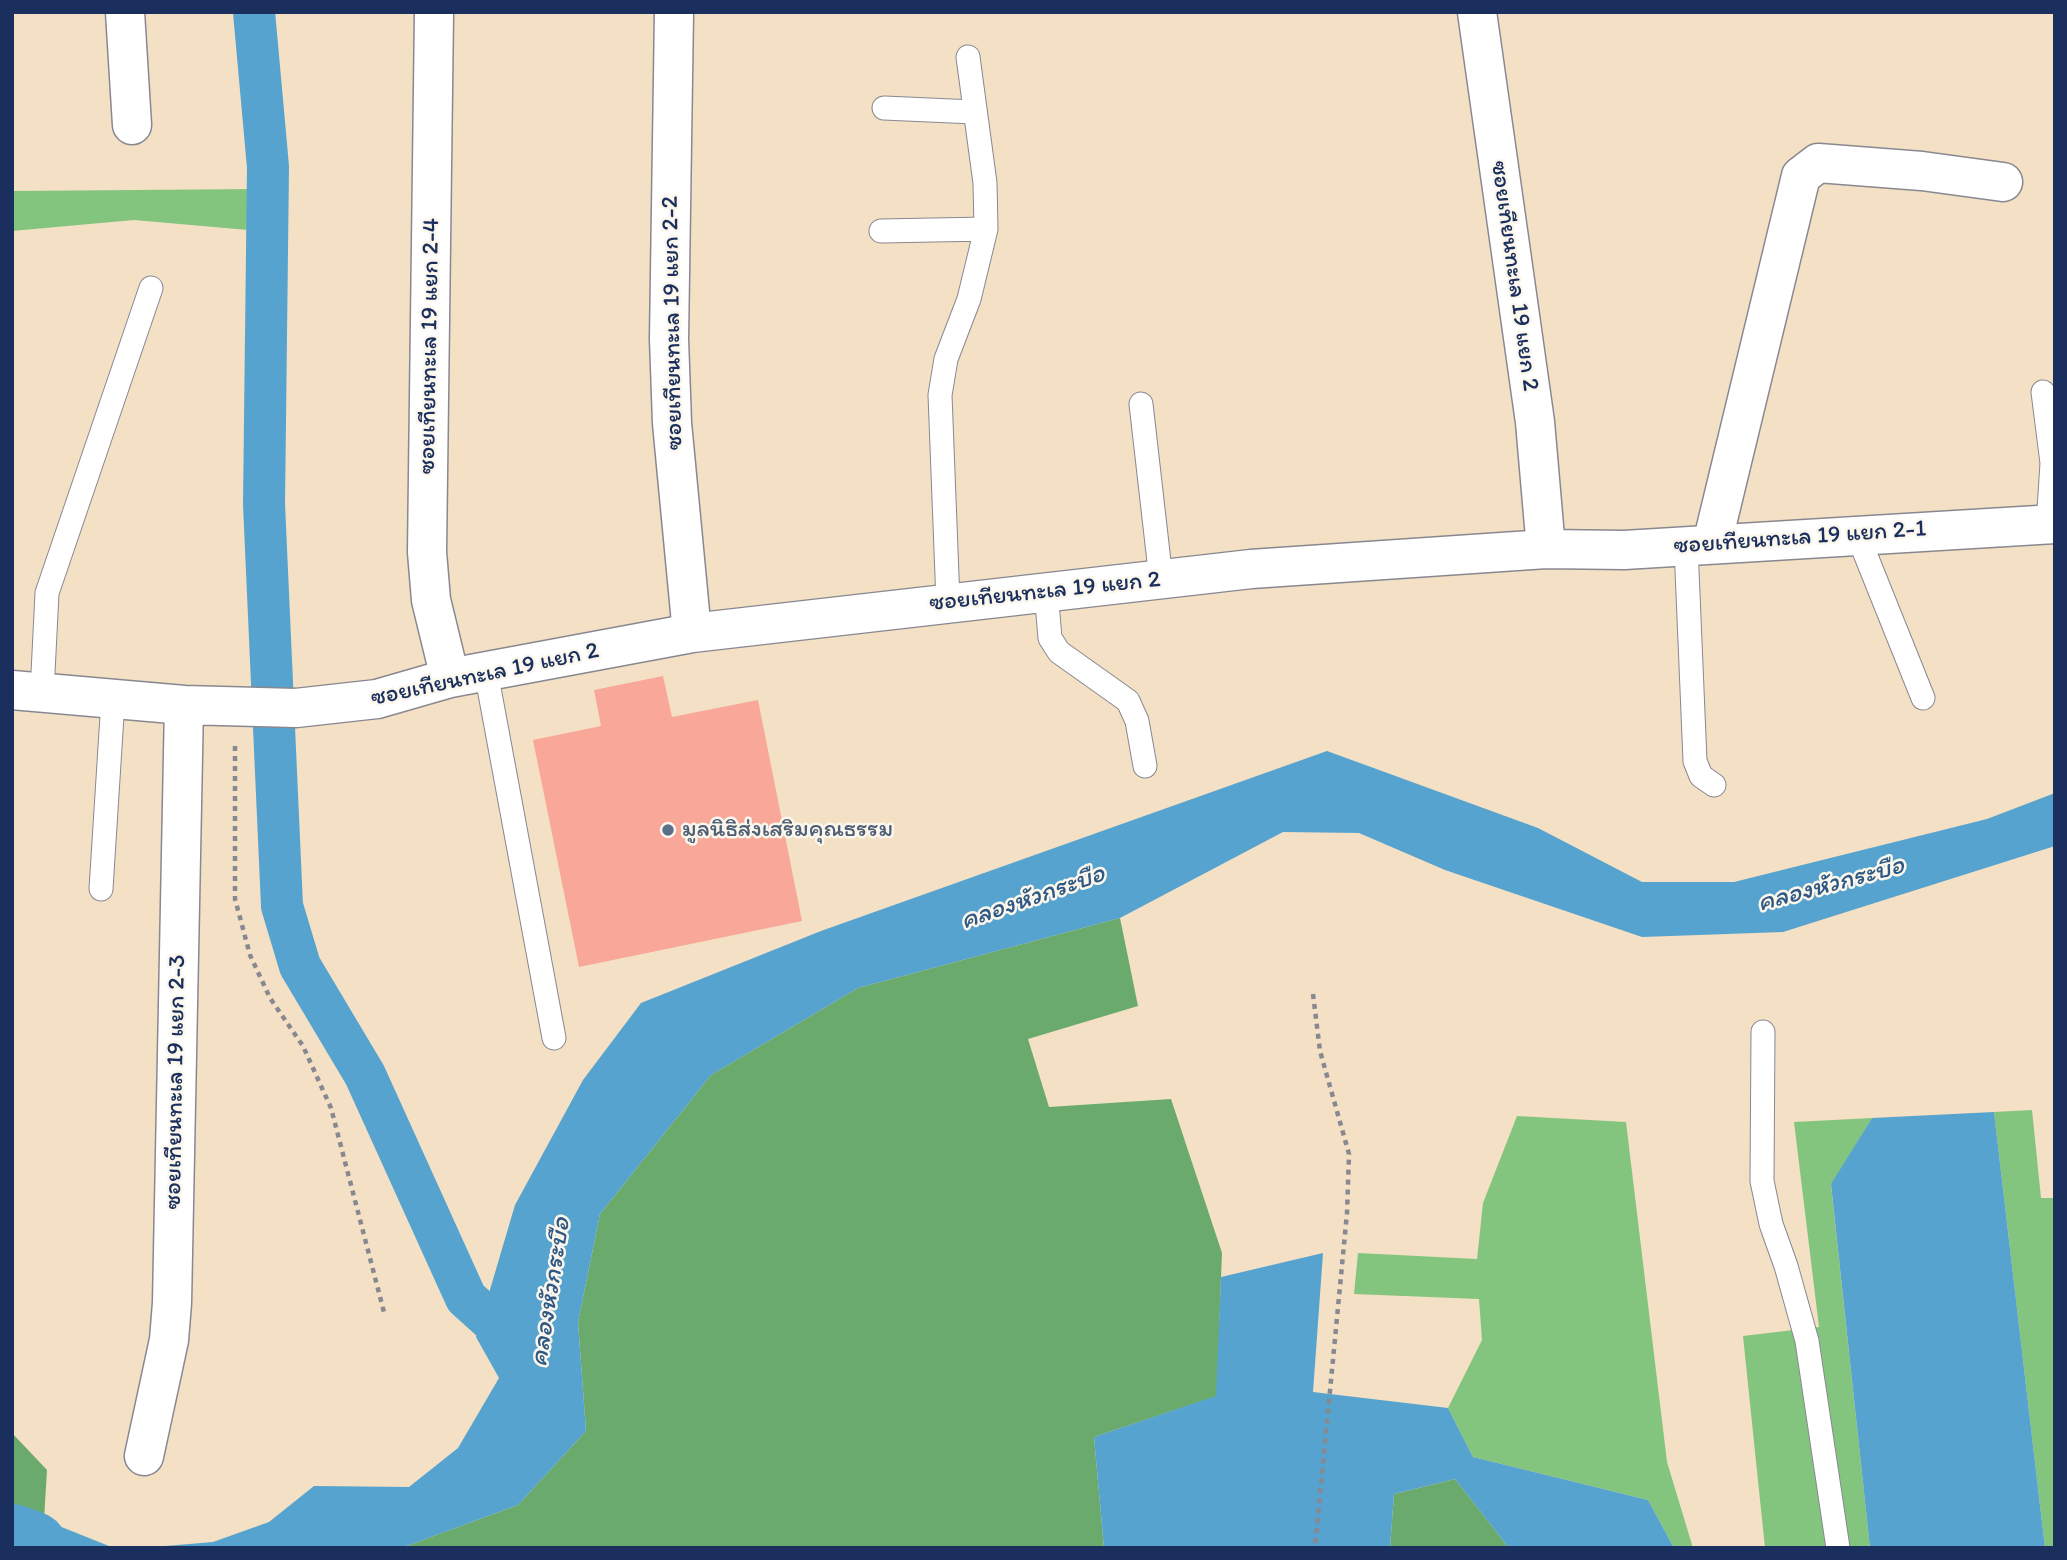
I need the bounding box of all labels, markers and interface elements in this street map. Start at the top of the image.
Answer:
street label: ซอยเทียนทะเล 19 แยก 2 [1484,159,1544,393]
street label: ซอยเทียนทะเล 19 แยก 2-2 [656,196,690,450]
street label: ซอยเทียนทะเล 19 แยก 2-4 [413,218,447,474]
street label: ซอยเทียนทะเล 19 แยก 2-1 [1673,515,1927,561]
street label: ซอยเทียนทะเล 19 แยก 2 [928,566,1162,618]
street label: ซอยเทียนทะเล 19 แยก 2 [368,637,602,713]
place label: มูลนิธิส่งเสริมคุณธรรม [682,816,893,844]
marker: มูลนิธิส่งเสริมคุณธรรม [660,822,676,838]
water label: คลองหัวกระบือ [1754,850,1908,920]
water label: คลองหัวกระบือ [957,859,1109,937]
street label: ซอยเทียนทะเล 19 แยก 2-3 [159,954,193,1210]
water label: คลองหัวกระบือ [524,1215,578,1369]

